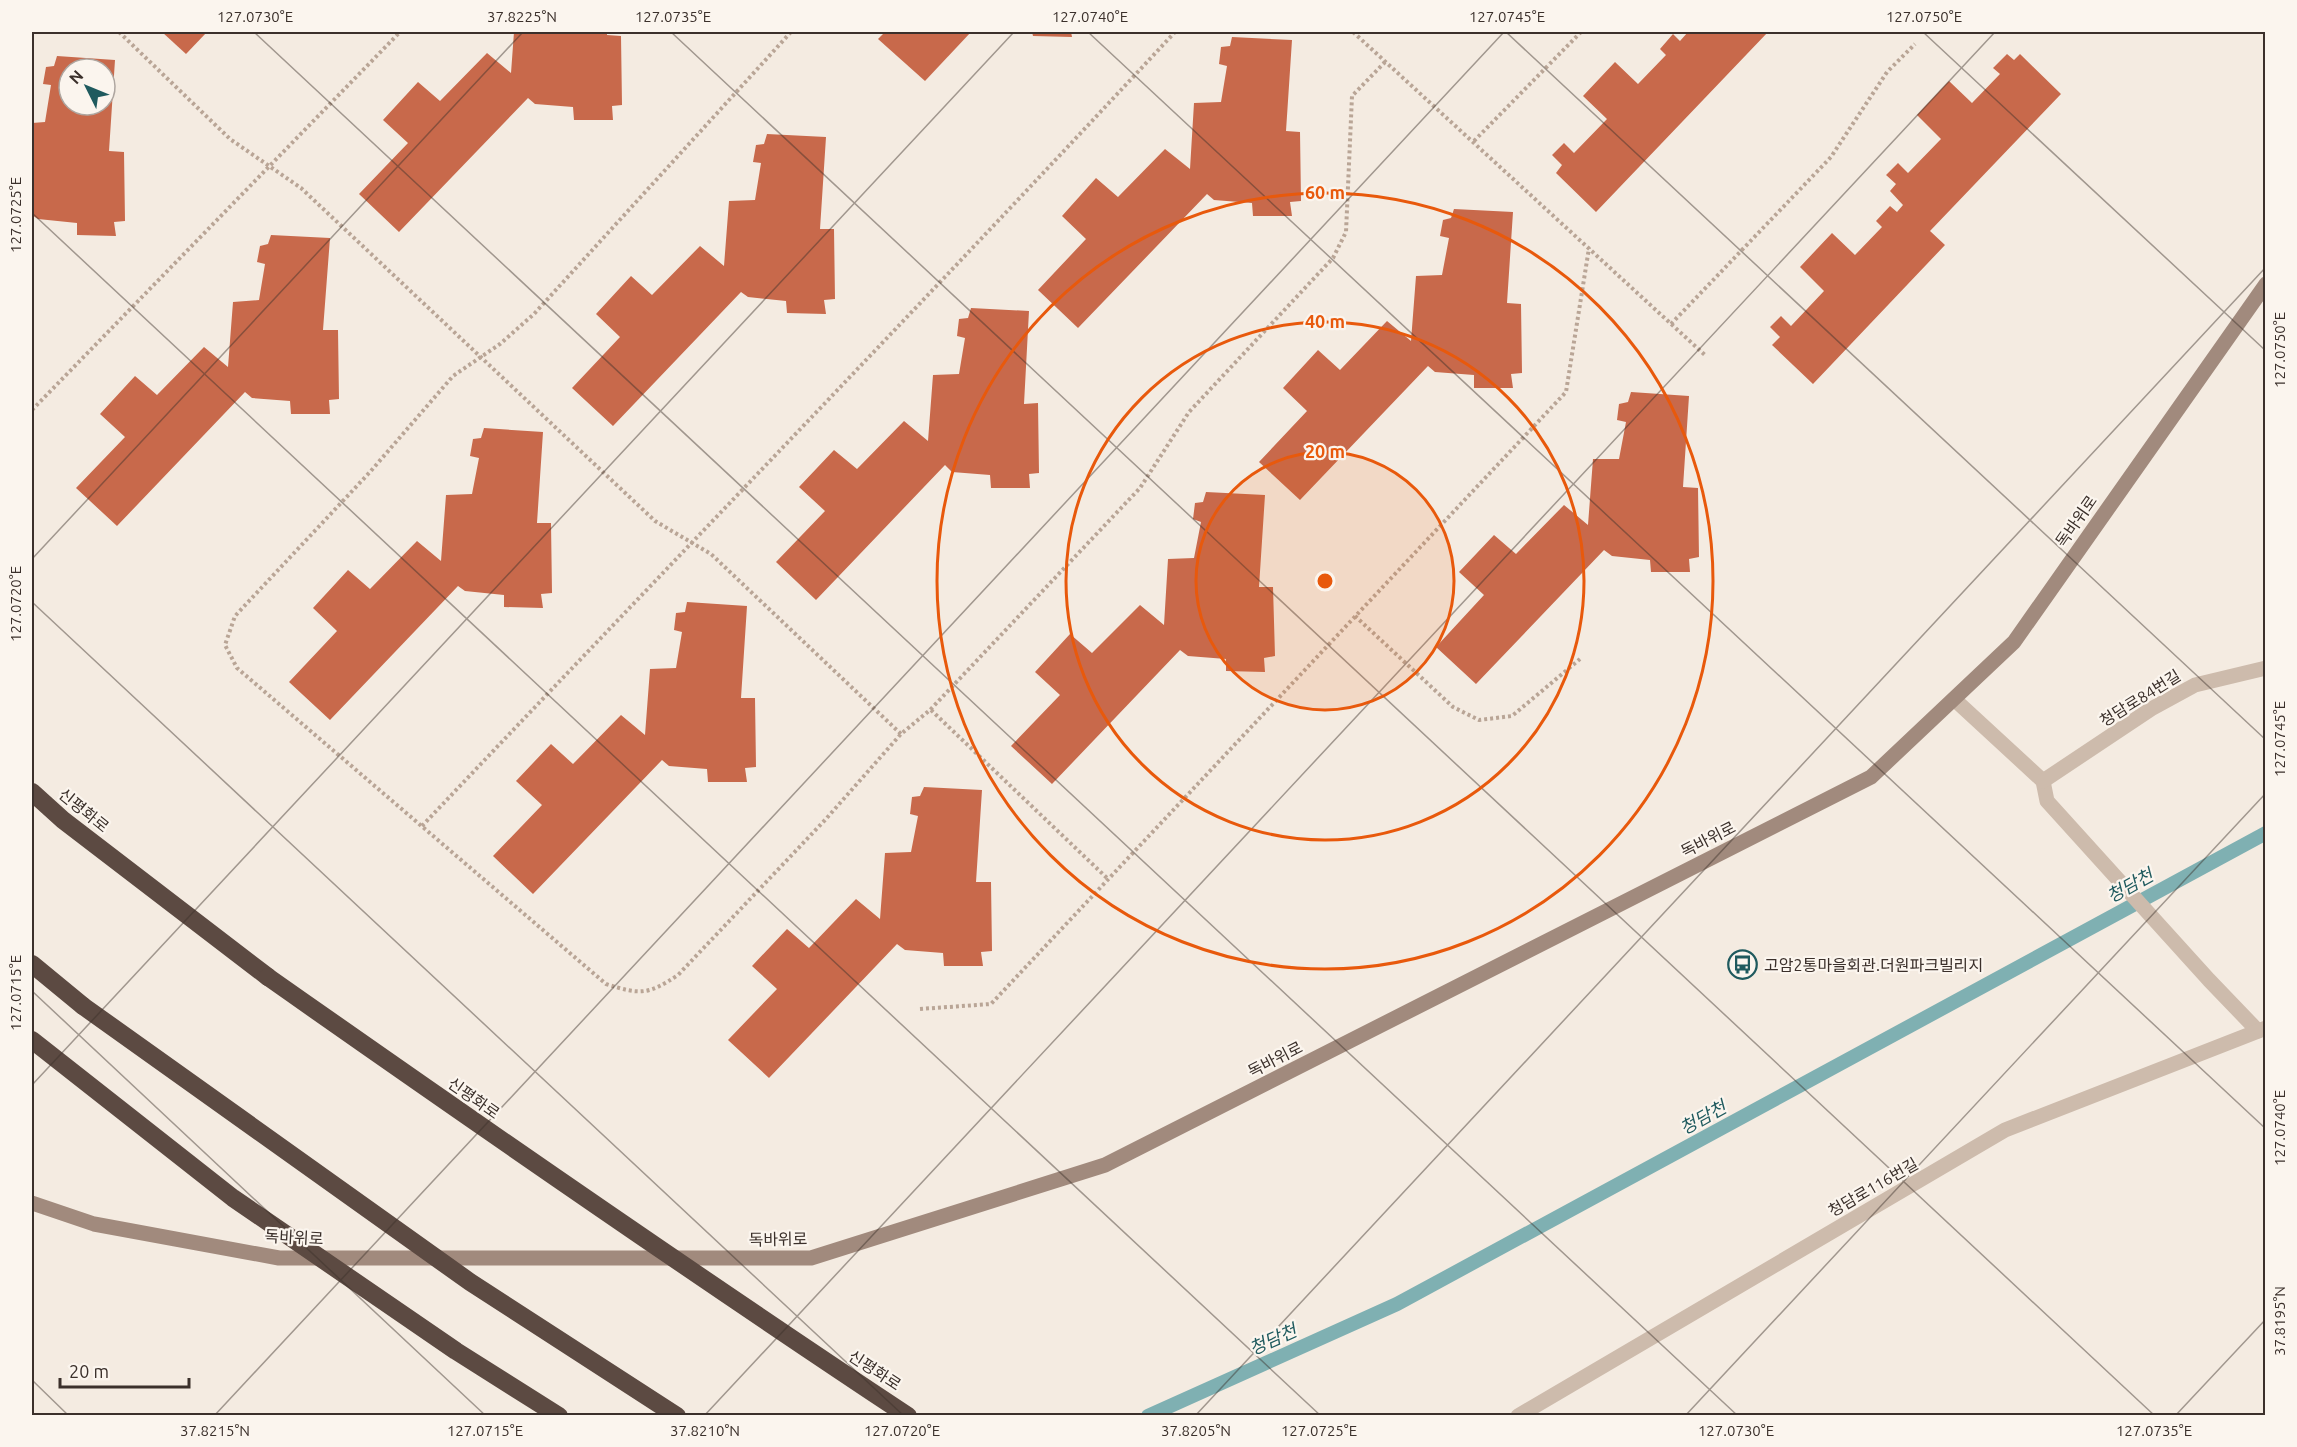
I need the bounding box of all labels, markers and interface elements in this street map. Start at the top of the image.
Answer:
text: 127.0730°E [217,8,293,25]
text: 37.8225°N [487,8,557,25]
text: 127.0735°E [635,8,711,25]
text: 127.0740°E [1052,8,1128,25]
text: 127.0745°E [1469,8,1545,25]
text: 127.0750°E [1886,8,1962,25]
north arrow [57,57,117,117]
text: N [65,66,87,87]
text: 127.0725°E [7,177,24,253]
text: 60 m [1305,182,1345,202]
text: 40 m [1305,311,1345,331]
text: 127.0750°E [2271,312,2288,388]
text: 20 m [1305,441,1345,461]
street label: 독바위로 [2052,491,2100,550]
text: 127.0720°E [7,566,24,642]
centre of rings [1315,571,1335,591]
street label: 청담로84번길 [2096,666,2184,730]
text: 127.0745°E [2271,701,2288,777]
street label: 신평화로 [55,784,113,836]
street label: 독바위로 [1678,817,1739,860]
water label: 청담천 [2103,863,2158,906]
bus stop icon: 고암2통마을회관.더원파크빌리지 [1727,949,1759,981]
text: 127.0715°E [7,955,24,1031]
place label: 고암2통마을회관.더원파크빌리지 [1764,956,1983,974]
street label: 독바위로 [1245,1037,1306,1080]
street label: 신평화로 [445,1074,504,1122]
text: 127.0740°E [2271,1090,2288,1166]
water label: 청담천 [1676,1095,1731,1138]
street label: 청담로116번길 [1825,1154,1921,1220]
street label: 독바위로 [264,1226,324,1248]
street label: 독바위로 [748,1229,808,1249]
text: 37.8195°N [2271,1286,2288,1356]
water label: 청담천 [1246,1319,1302,1358]
street label: 신평화로 [845,1346,905,1394]
scale bar [60,1351,189,1389]
text: 20 m [69,1361,109,1381]
text: 37.8215°N [180,1422,250,1439]
text: 127.0715°E [447,1422,523,1439]
text: 37.8210°N [670,1422,740,1439]
text: 127.0720°E [864,1422,940,1439]
text: 37.8205°N [1161,1422,1231,1439]
text: 127.0725°E [1281,1422,1357,1439]
text: 127.0730°E [1698,1422,1774,1439]
text: 127.0735°E [2116,1422,2192,1439]

